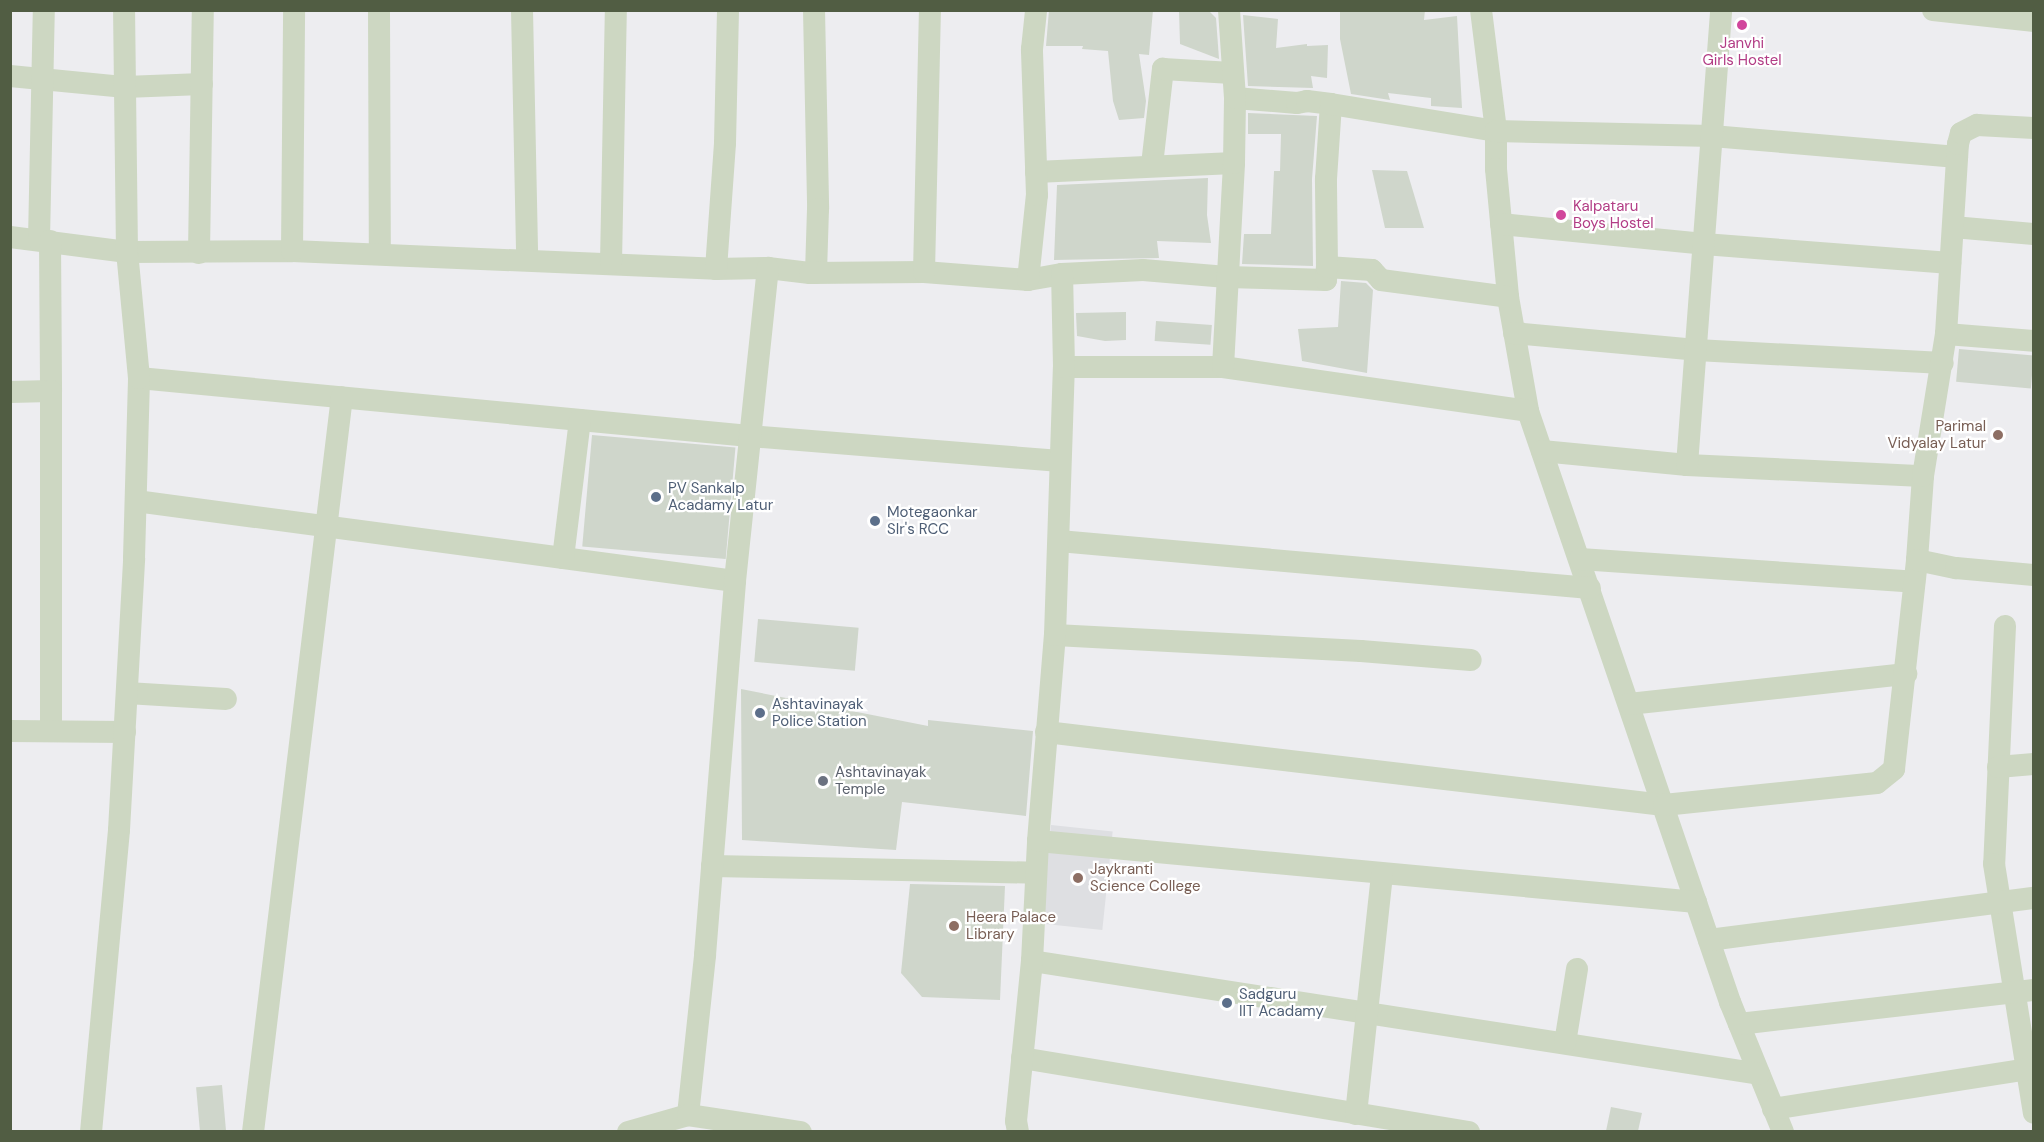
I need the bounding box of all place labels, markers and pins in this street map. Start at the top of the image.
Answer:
marker: Janvhi Girls Hostel [1735,18,1749,32]
place label: Janvhi Girls Hostel [1702,34,1782,69]
place label: Kalpataru Boys Hostel [1573,197,1654,232]
marker: Kalpataru Boys Hostel [1554,208,1568,222]
place label: Parimal Vidyalay Latur [1887,417,1986,452]
marker: Parimal Vidyalay Latur [1991,428,2005,442]
place label: PV Sankalp Acadamy Latur [668,479,773,514]
marker: PV Sankalp Acadamy Latur [649,490,663,504]
place label: Motegaonkar SIr's RCC [887,503,978,538]
marker: Motegaonkar SIr's RCC [868,514,882,528]
place label: Ashtavinayak Police Station [772,695,867,730]
marker: Ashtavinayak Police Station [753,706,767,720]
place label: Ashtavinayak Temple [835,763,927,798]
marker: Ashtavinayak Temple [816,774,830,788]
place label: Jaykranti Science College [1090,860,1201,895]
marker: Jaykranti Science College [1071,871,1085,885]
place label: Heera Palace Library [966,908,1056,943]
marker: Heera Palace Library [947,919,961,933]
place label: Sadguru IIT Acadamy [1239,985,1324,1020]
marker: Sadguru IIT Acadamy [1220,996,1234,1010]

